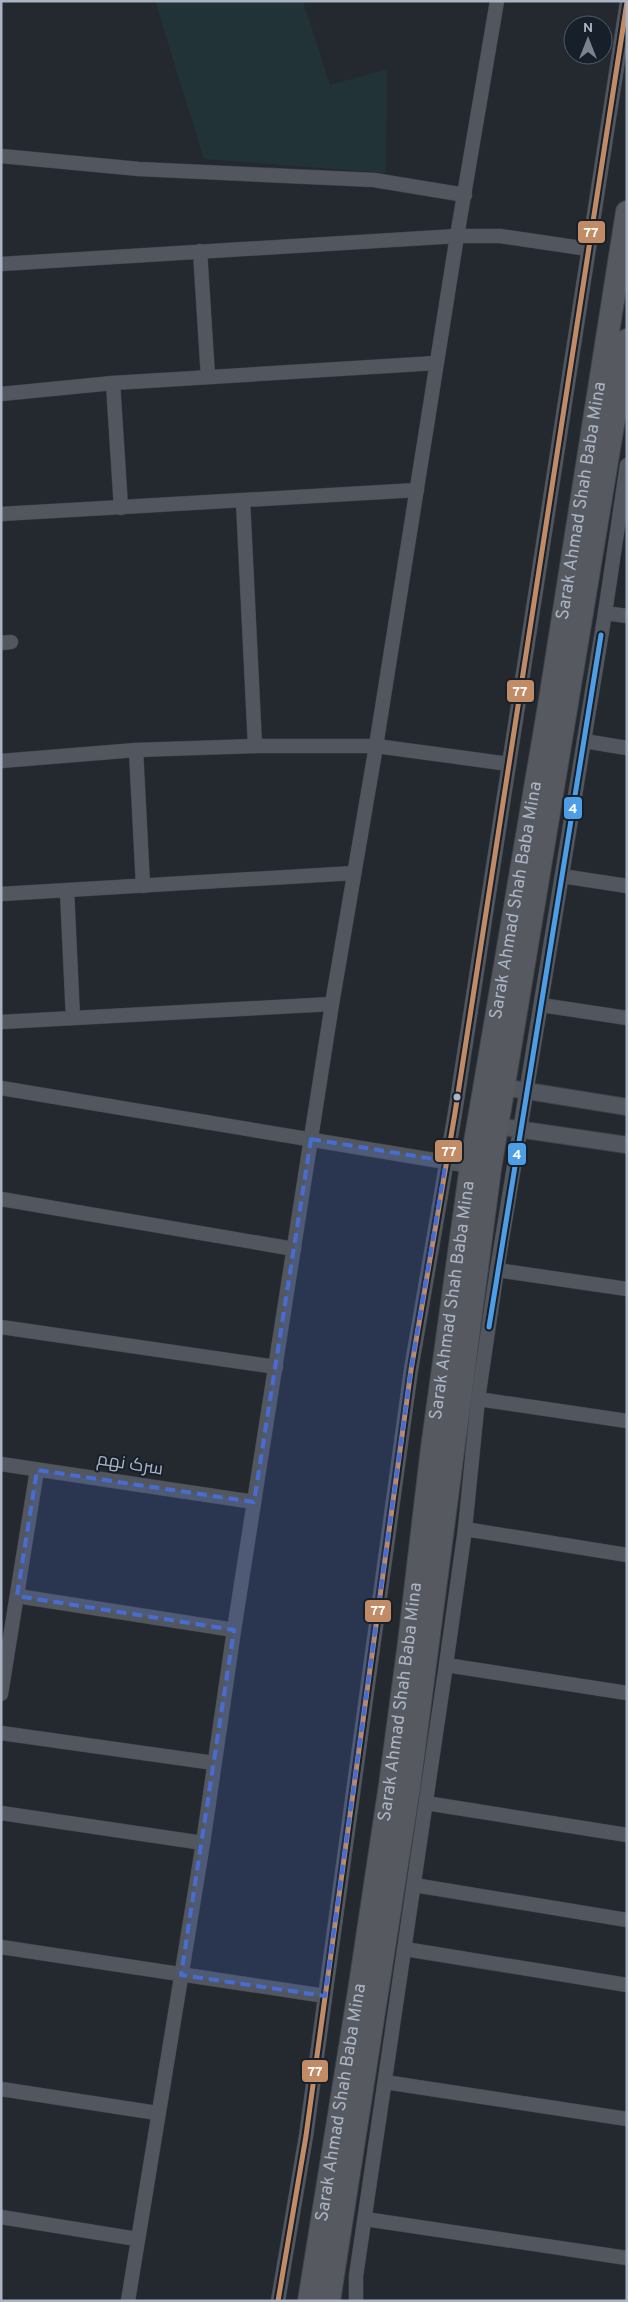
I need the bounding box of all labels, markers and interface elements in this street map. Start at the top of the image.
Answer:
north arrow [563,15,613,65]
text: N [583,20,593,37]
line badge: 77 [577,220,606,244]
text: 77 [584,225,599,242]
street label: Sarak Ahmad Shah Baba Mina [551,380,612,622]
line badge: 77 [506,679,535,703]
text: 77 [513,684,528,701]
street label: Sarak Ahmad Shah Baba Mina [485,780,548,1021]
line badge: 4 [563,796,583,820]
text: 4 [569,801,578,818]
unlabelled marker [452,1092,462,1102]
line badge: 77 [434,1139,463,1163]
line badge: 4 [507,1142,527,1166]
text: 77 [442,1144,457,1161]
text: 4 [513,1147,522,1164]
street label: Sarak Ahmad Shah Baba Mina [425,1179,480,1421]
street label: سرک نهم [95,1448,165,1482]
street label: Sarak Ahmad Shah Baba Mina [373,1581,428,1823]
line badge: 77 [364,1599,392,1623]
text: 77 [371,1603,386,1620]
street label: Sarak Ahmad Shah Baba Mina [310,1982,372,2223]
line badge: 77 [301,2059,329,2083]
text: 77 [308,2064,323,2081]

